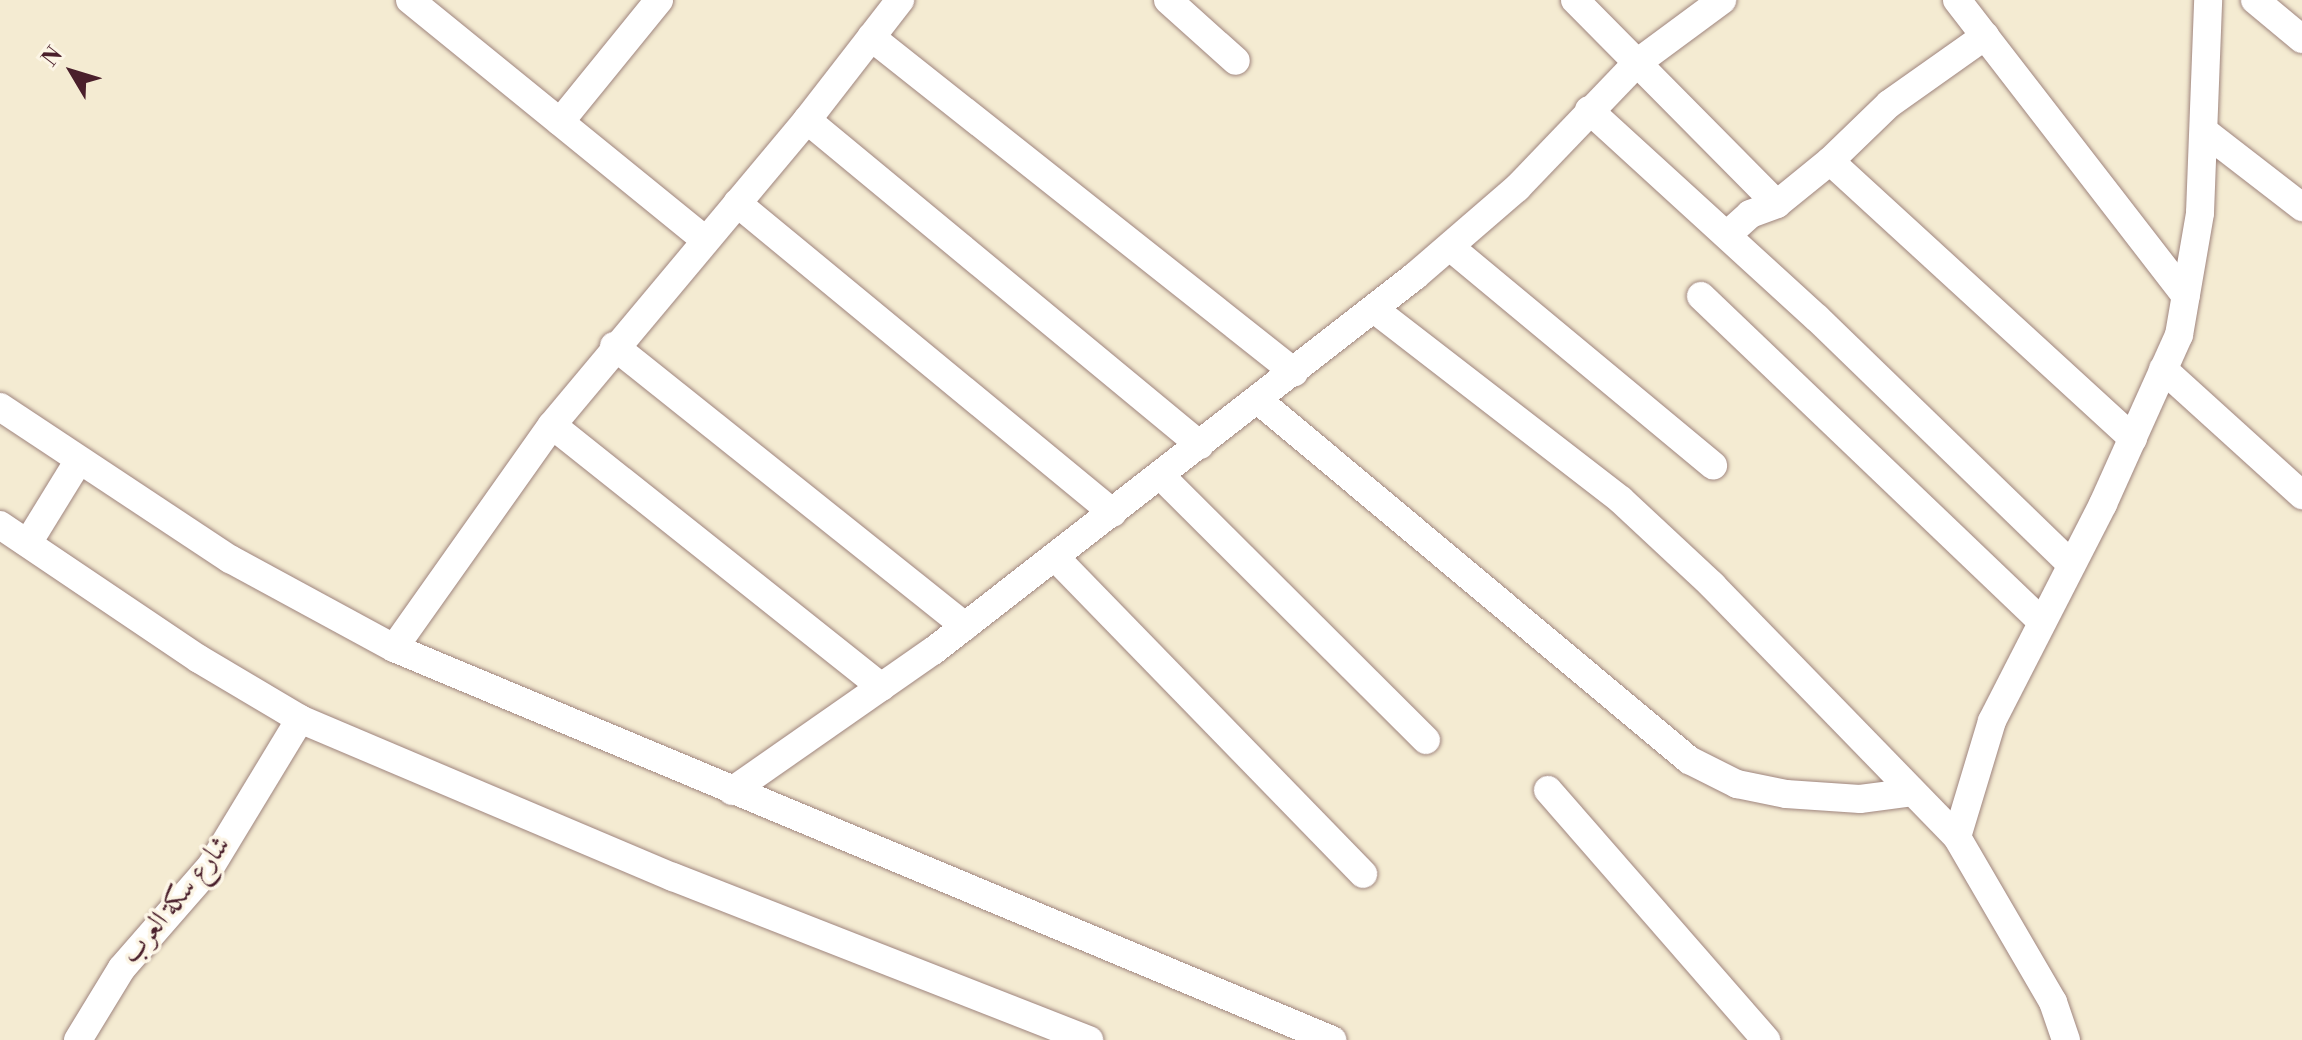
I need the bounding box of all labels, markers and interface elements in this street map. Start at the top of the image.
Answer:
north arrow [32,32,112,112]
text: N [37,42,69,72]
street label: شارع سكة العرب [114,829,238,971]

